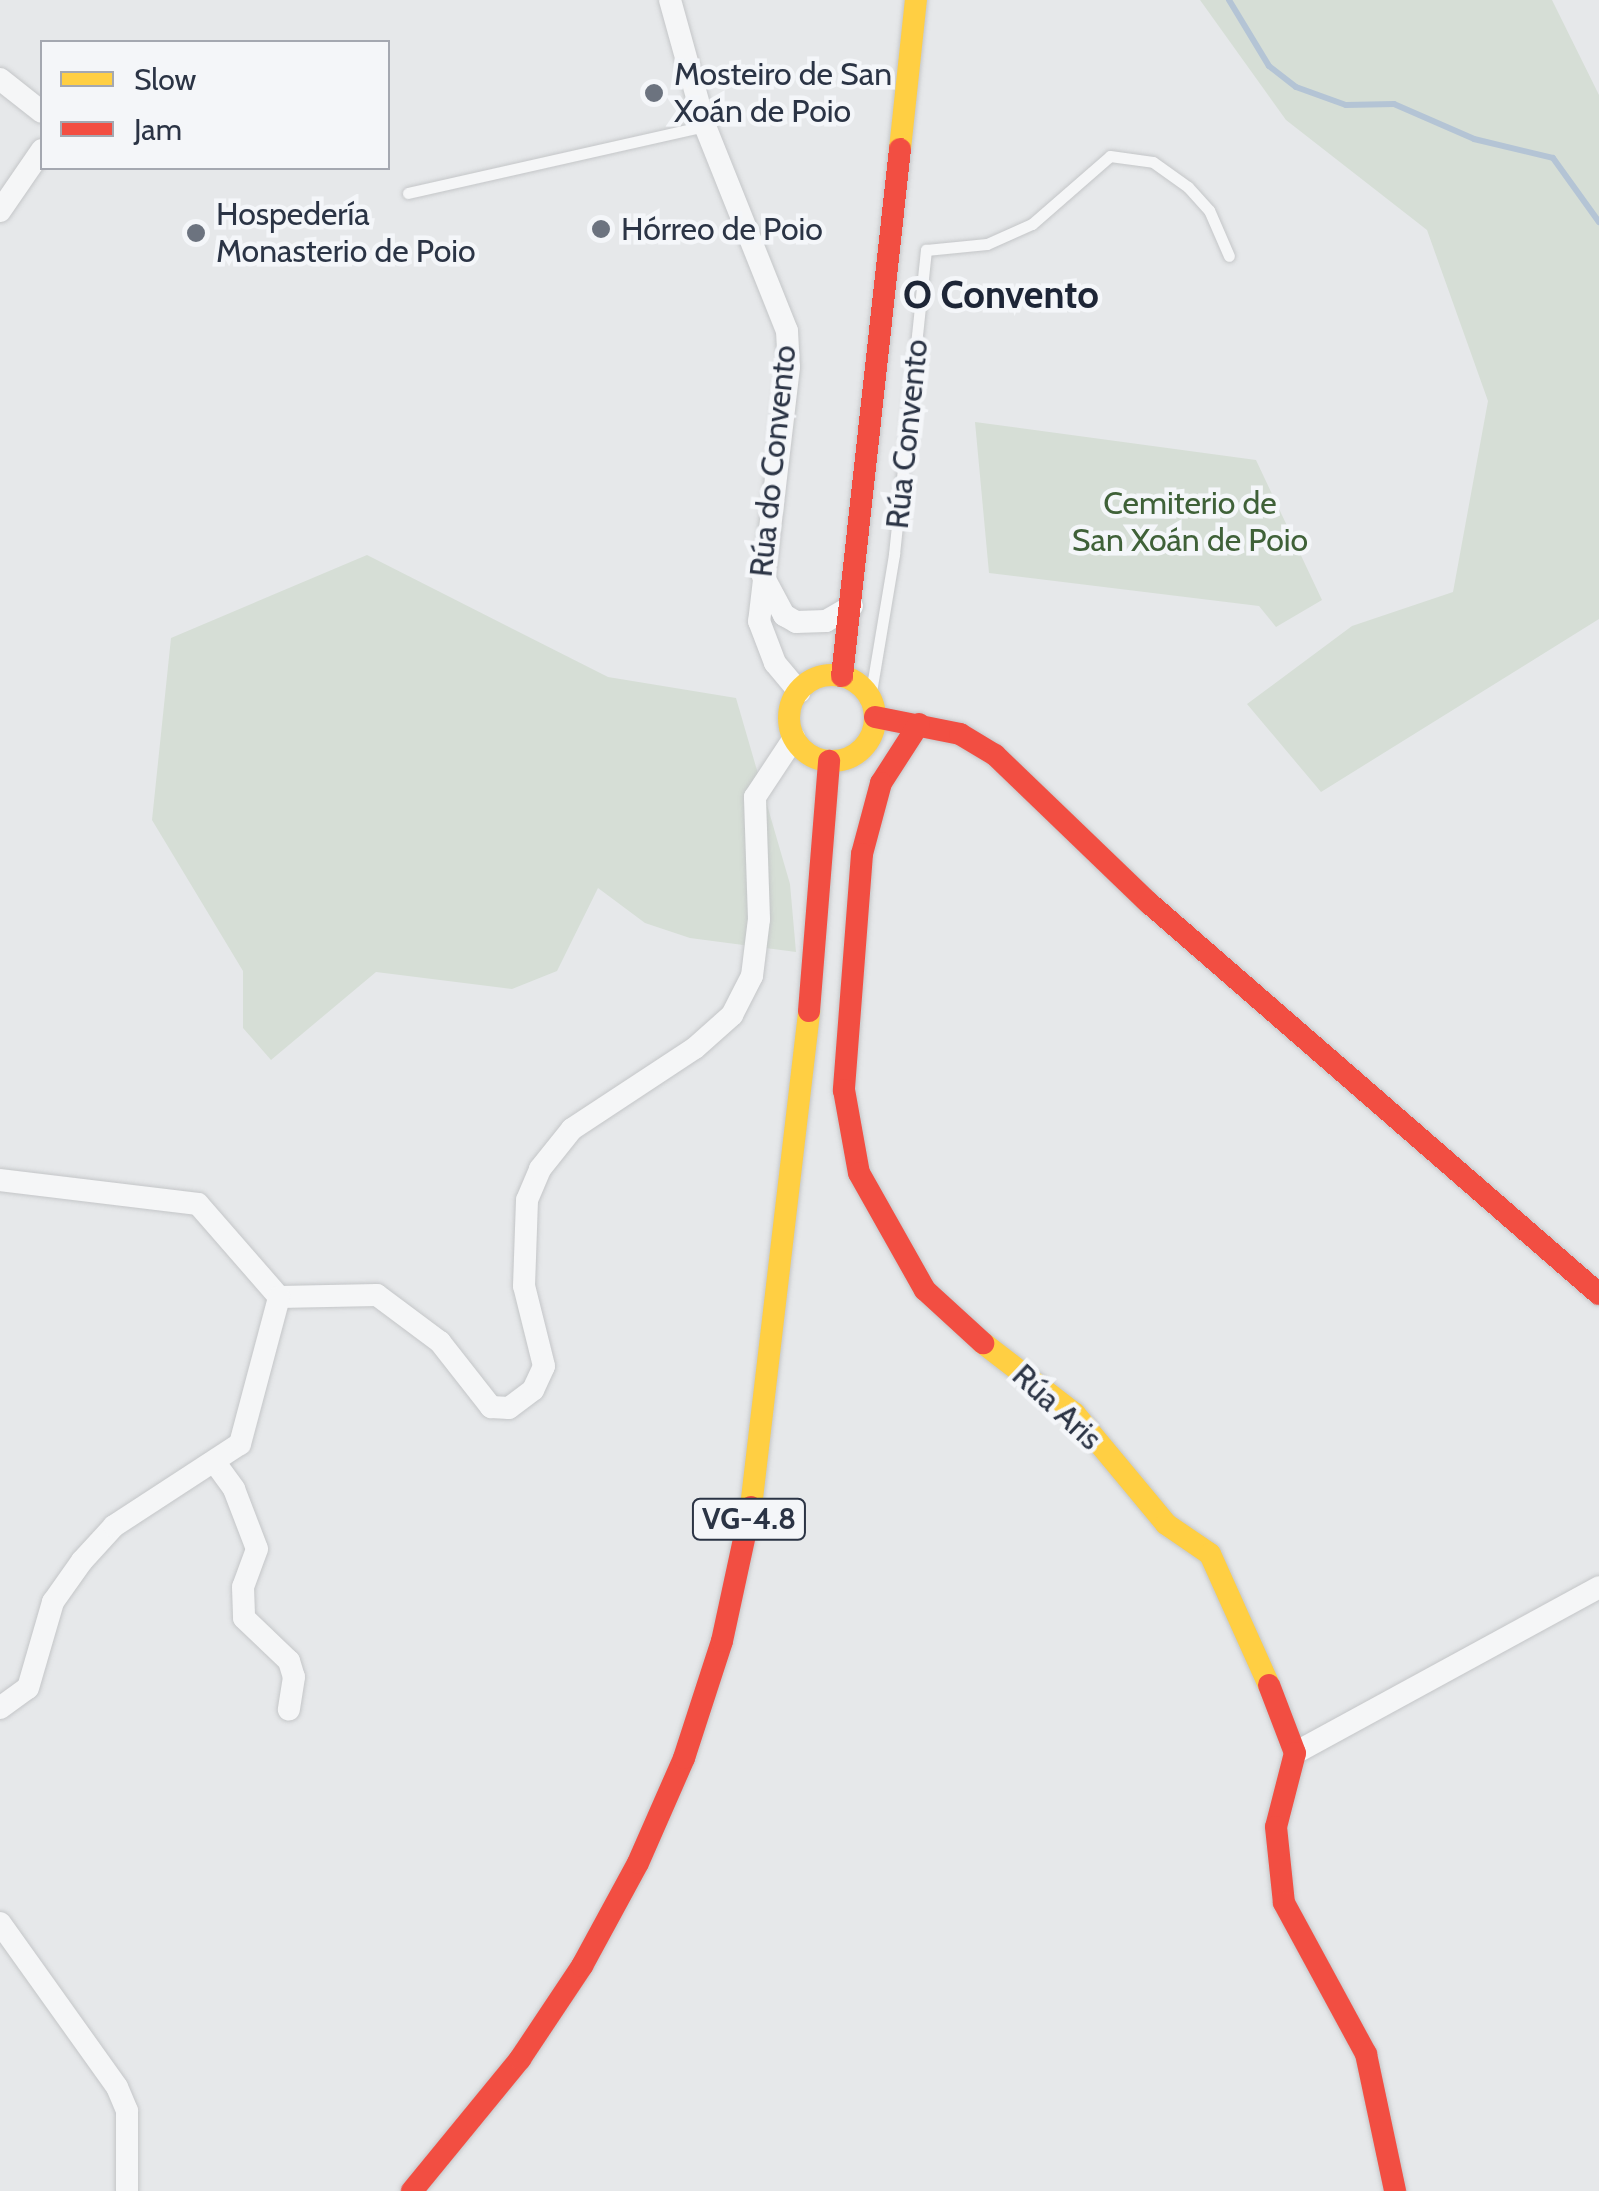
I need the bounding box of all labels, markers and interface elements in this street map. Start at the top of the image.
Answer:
legend [40,40,390,170]
place label: Mosteiro de San Xoán de Poio [674,56,892,131]
text: Slow [134,61,196,98]
marker: Mosteiro de San Xoán de Poio [643,82,665,104]
text: Jam [134,111,182,148]
place label: Hospedería Monasterio de Poio [216,196,476,271]
place label: Hórreo de Poio [621,210,823,248]
marker: Hórreo de Poio [590,218,612,240]
marker: Hospedería Monasterio de Poio [185,222,207,244]
district label: O Convento [903,272,1099,318]
street label: Rúa Convento [878,337,936,531]
street label: Rúa do Convento [742,343,804,579]
park label: Cemiterio de San Xoán de Poio [1072,485,1308,560]
street label: Rúa Aris [1004,1356,1110,1458]
road number: VG-4.8 [692,1494,806,1544]

